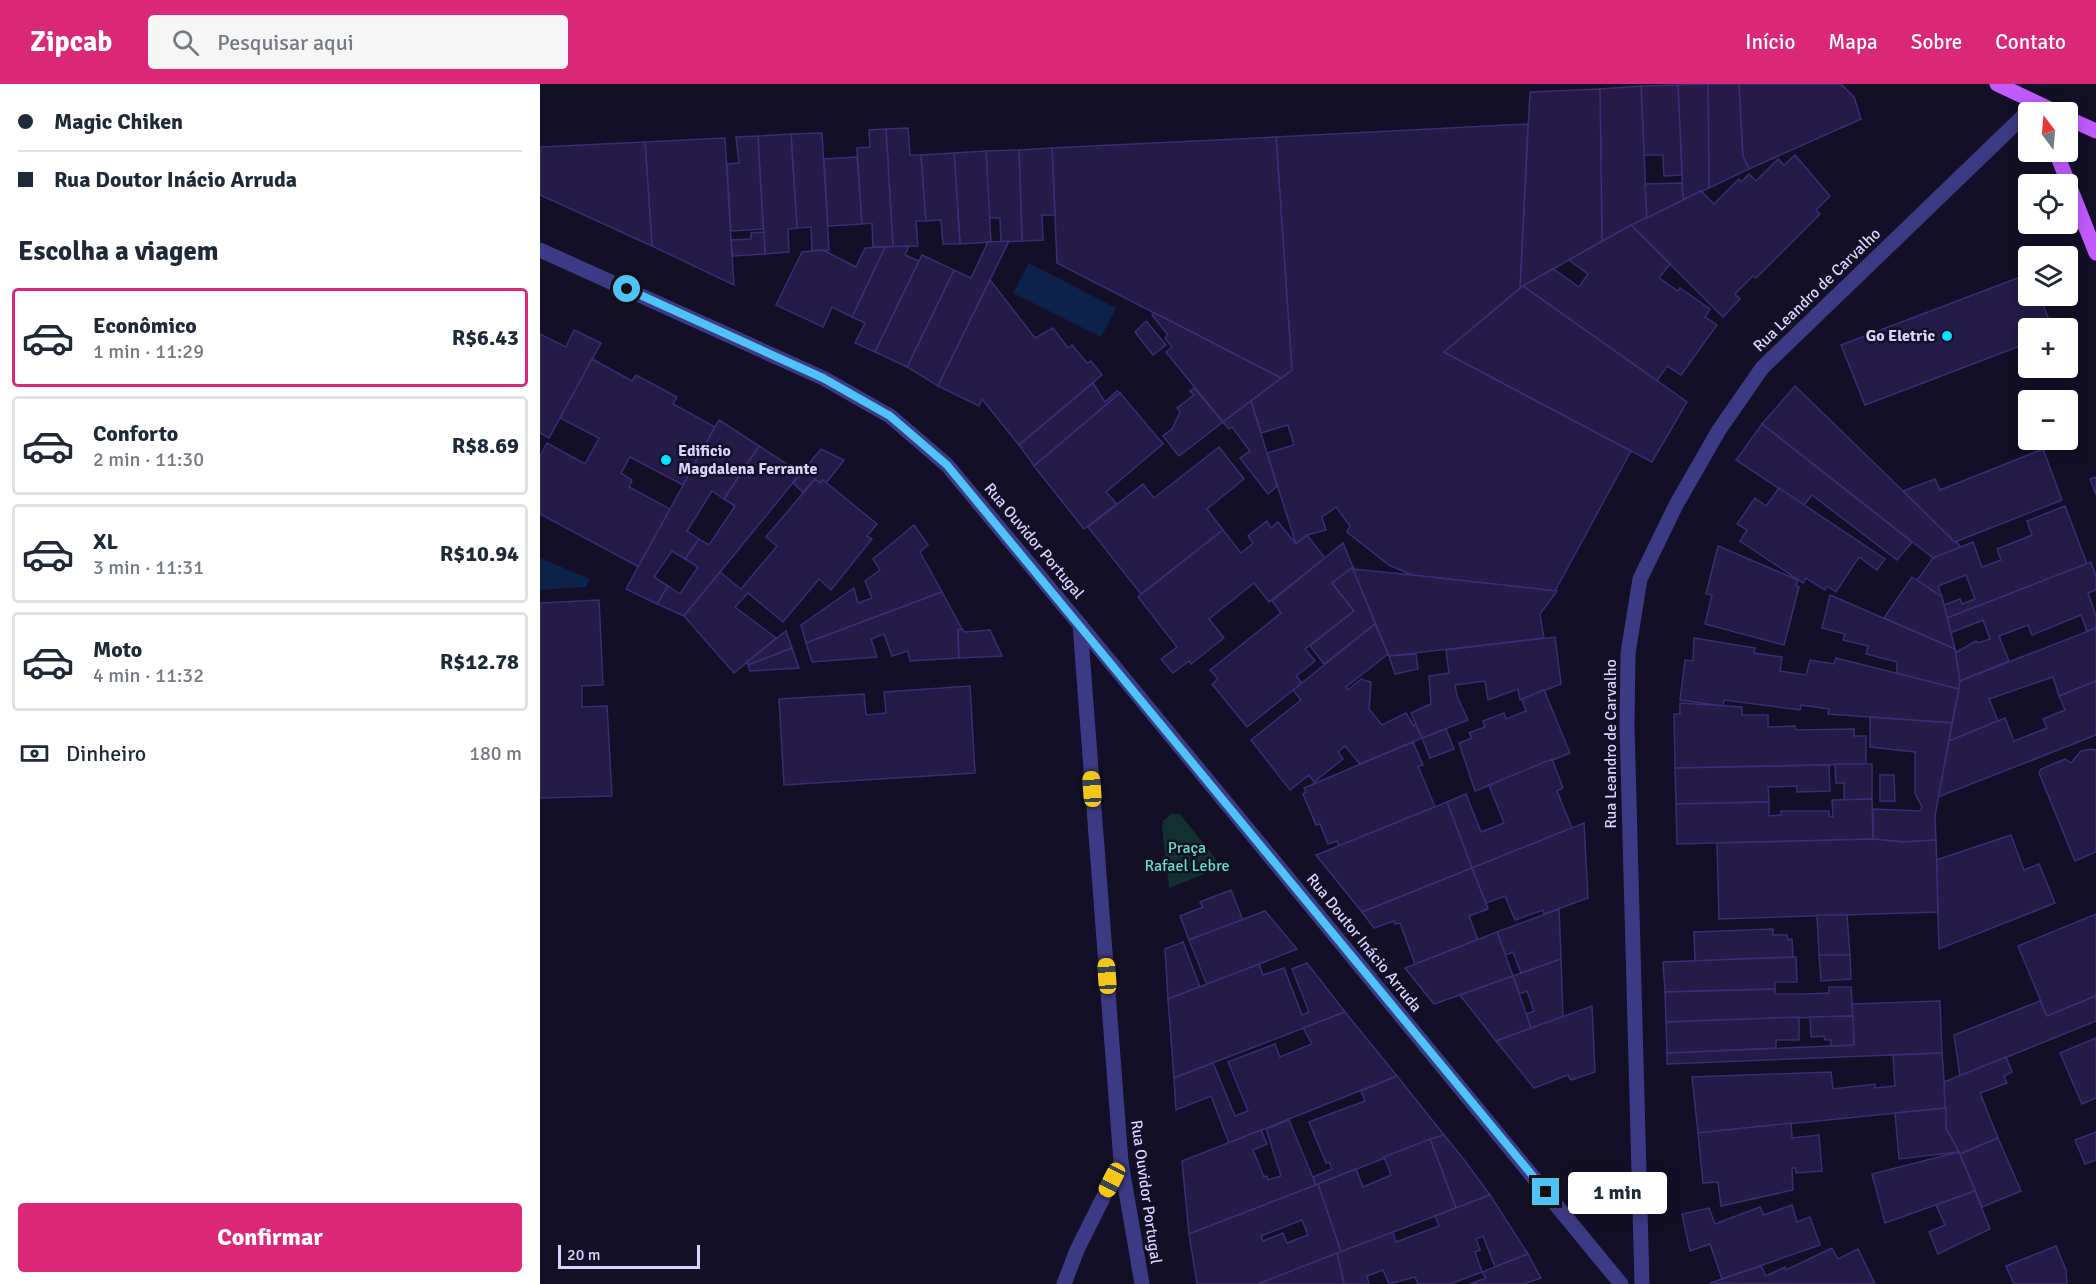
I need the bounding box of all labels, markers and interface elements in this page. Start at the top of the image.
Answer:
search box [148,15,568,69]
text: Zipcab [30,25,112,59]
icon: search [169,26,202,59]
text: Pesquisar aqui [217,29,354,56]
text: Início [1745,29,1795,55]
text: Mapa [1828,29,1878,55]
text: Sobre [1911,29,1962,55]
text: Contato [1995,29,2066,55]
north arrow [2018,102,2078,162]
map controls [2018,102,2078,450]
text: Magic Chiken [54,108,183,135]
text: Rua Doutor Inácio Arruda [54,166,297,193]
button: locate [2018,174,2078,234]
street label: Rua Leandro de Carvalho [1749,224,1885,356]
text: Escolha a viagem [18,235,219,268]
button: layers [2018,246,2078,306]
route start [613,275,640,302]
icon: car [21,311,75,365]
text: Econômico [93,312,197,339]
button: + [2018,318,2078,378]
text: R$6.43 [452,324,519,351]
place label: Go Eletric [1866,326,1935,346]
marker: Go Eletric [1940,329,1954,343]
text: 1 min · 11:29 [93,339,204,364]
button: − [2018,390,2078,450]
icon: car [21,419,75,473]
text: Conforto [93,420,178,447]
text: R$8.69 [452,432,519,459]
place label: Edificio Magdalena Ferrante [678,441,817,479]
text: 2 min · 11:30 [93,447,204,472]
marker: Edificio Magdalena Ferrante [659,453,673,467]
street label: Rua Ouvidor Portugal [980,479,1089,603]
icon: car [21,527,75,581]
text: XL [93,528,118,555]
text: R$10.94 [440,540,519,567]
text: 3 min · 11:31 [93,555,204,580]
icon: car [21,635,75,689]
text: Moto [93,636,142,663]
text: R$12.78 [440,648,519,675]
street label: Rua Leandro de Carvalho [1601,659,1621,829]
text: 4 min · 11:32 [93,663,204,688]
icon: cash [18,737,51,770]
text: Dinheiro [66,740,146,767]
text: 180 m [469,741,522,766]
car [1082,770,1102,808]
park label: Praça Rafael Lebre [1144,838,1230,876]
street label: Rua Doutor Inácio Arruda [1302,870,1426,1016]
car [1097,957,1117,995]
street label: Rua Ouvidor Portugal [1126,1119,1166,1266]
car [1096,1160,1128,1200]
callout: 1 min [1567,1171,1666,1213]
route end [1532,1178,1559,1205]
text: 1 min [1593,1180,1642,1205]
button: Confirmar [18,1203,522,1272]
scale bar [558,1242,700,1270]
text: 20 m [567,1245,601,1265]

